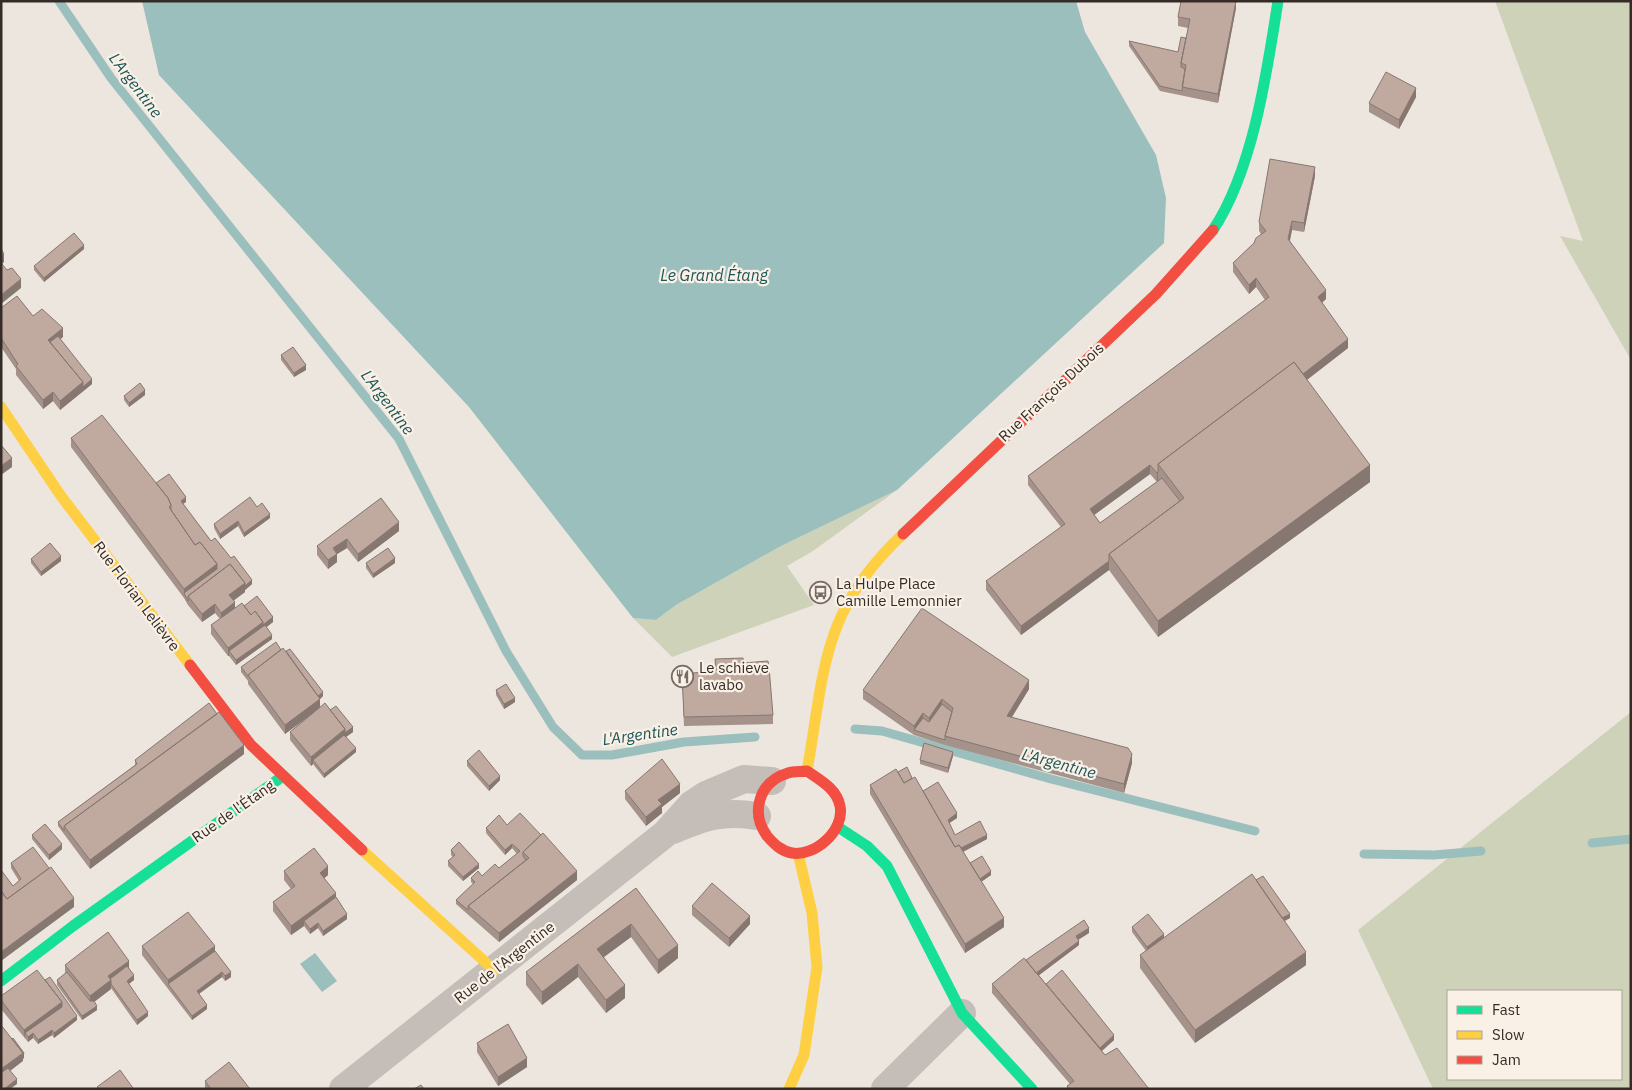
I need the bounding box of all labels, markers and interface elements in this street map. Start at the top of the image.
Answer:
water label: L'Argentine [105,49,167,121]
water label: Le Grand Étang [660,264,769,285]
street label: Rue François Dubois [994,338,1108,446]
water label: L'Argentine [357,366,419,438]
street label: Rue Florian Lelièvre [89,537,185,655]
place label: La Hulpe Place Camille Lemonnier [836,574,962,610]
bus stop icon: La Hulpe Place Camille Lemonnier [808,580,832,604]
place label: Le schieve lavabo [699,658,769,694]
restaurant icon: Le schieve lavabo [671,664,695,688]
water label: L'Argentine [601,719,679,749]
water label: L'Argentine [1020,744,1098,782]
street label: Rue de l'Étang [188,775,278,846]
street label: Rue de l'Argentine [450,917,558,1007]
legend [1447,990,1622,1080]
text: Fast [1492,1000,1520,1019]
text: Slow [1492,1025,1525,1044]
text: Jam [1492,1050,1521,1069]

